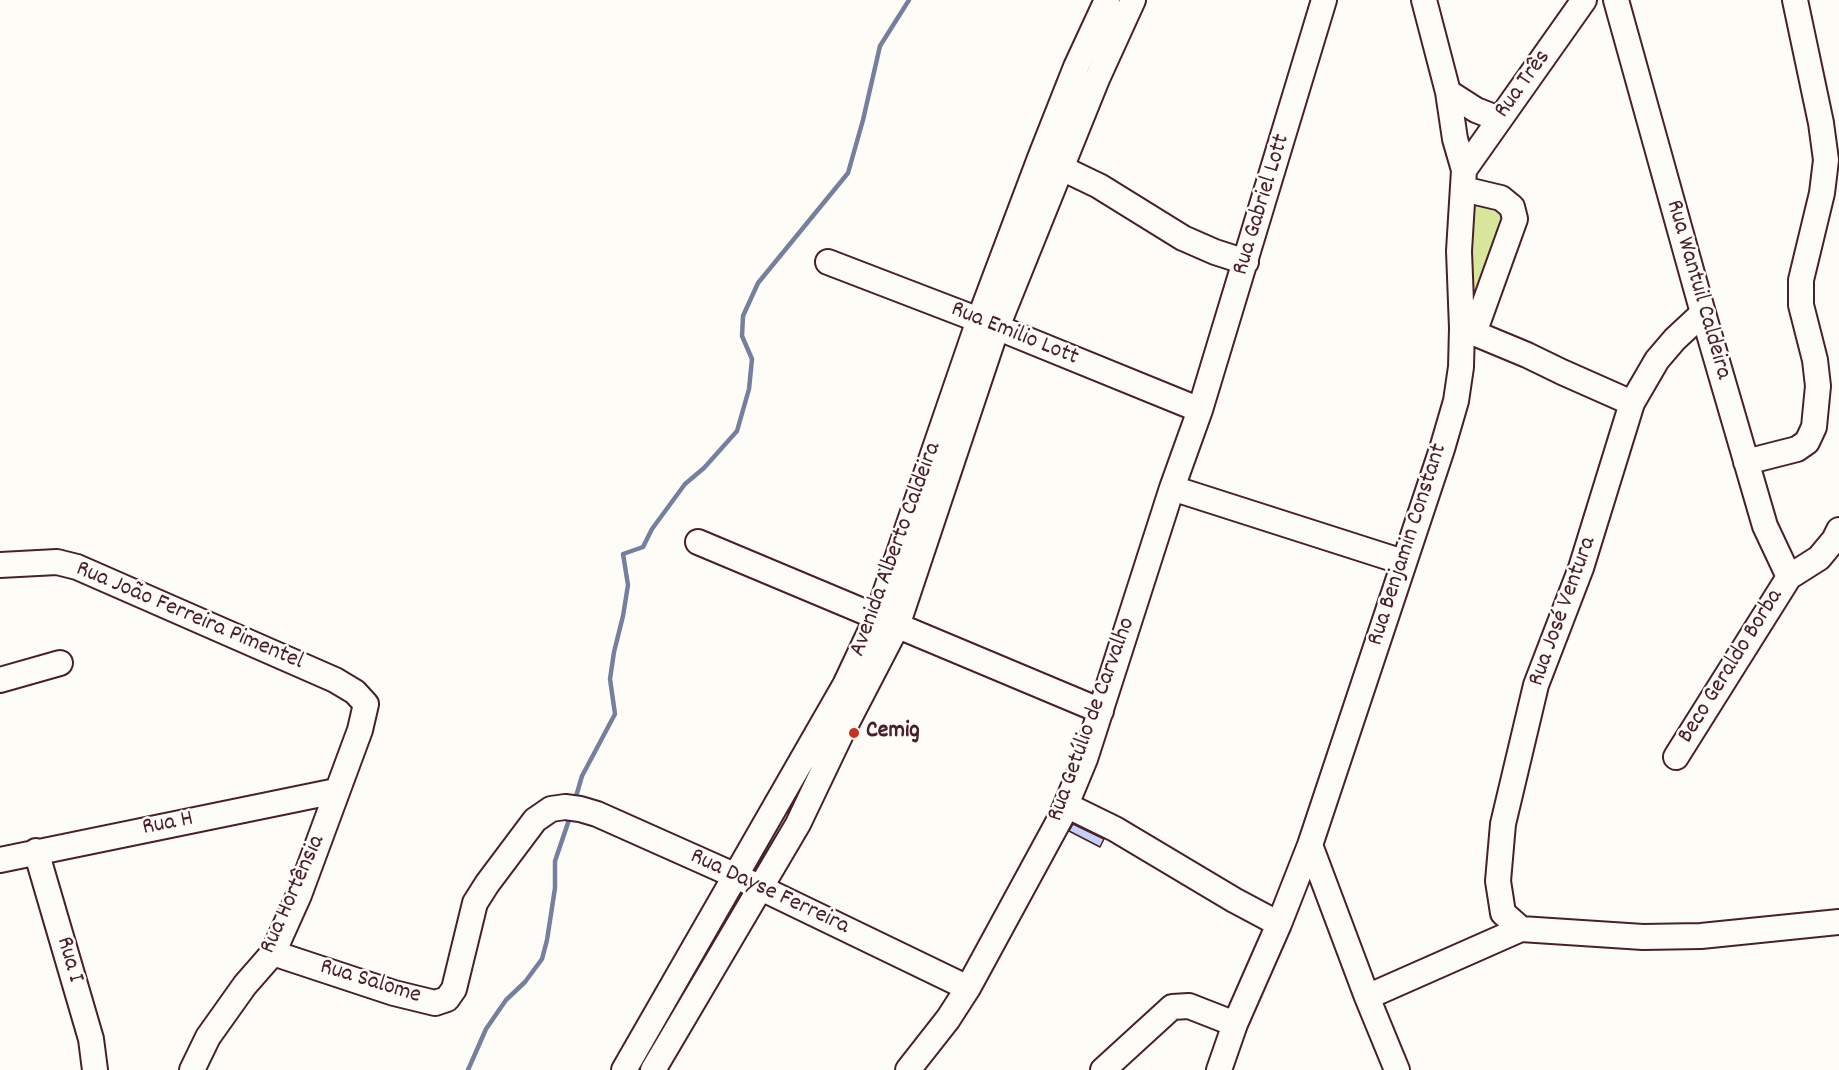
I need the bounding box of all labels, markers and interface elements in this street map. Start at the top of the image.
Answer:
street label: Rua Três [1490,45,1558,125]
street label: Rua Gabriel Lott [1228,131,1298,279]
street label: Rua Wantuil Caldeira [1658,197,1736,383]
street label: Rua Emilio Lott [946,296,1082,374]
street label: Avenida Alberto Caldeira [845,439,949,661]
street label: Rua Benjamin Constant [1363,440,1455,650]
street label: Rua José Ventura [1524,533,1604,691]
street label: Rua João Ferreira Pimentel [71,556,307,678]
street label: Beco Geraldo Borba [1673,585,1791,749]
street label: Rua Getúlio de Carvalho [1043,614,1143,826]
place label: Cemig [866,719,920,747]
marker: Cemig [847,726,861,740]
street label: Rua H [140,806,196,844]
street label: Rua Hortênsia [255,831,333,959]
street label: Rua Dayse Ferreira [685,844,853,942]
street label: Rua I [48,934,88,986]
street label: Rua Salome [316,954,424,1012]

